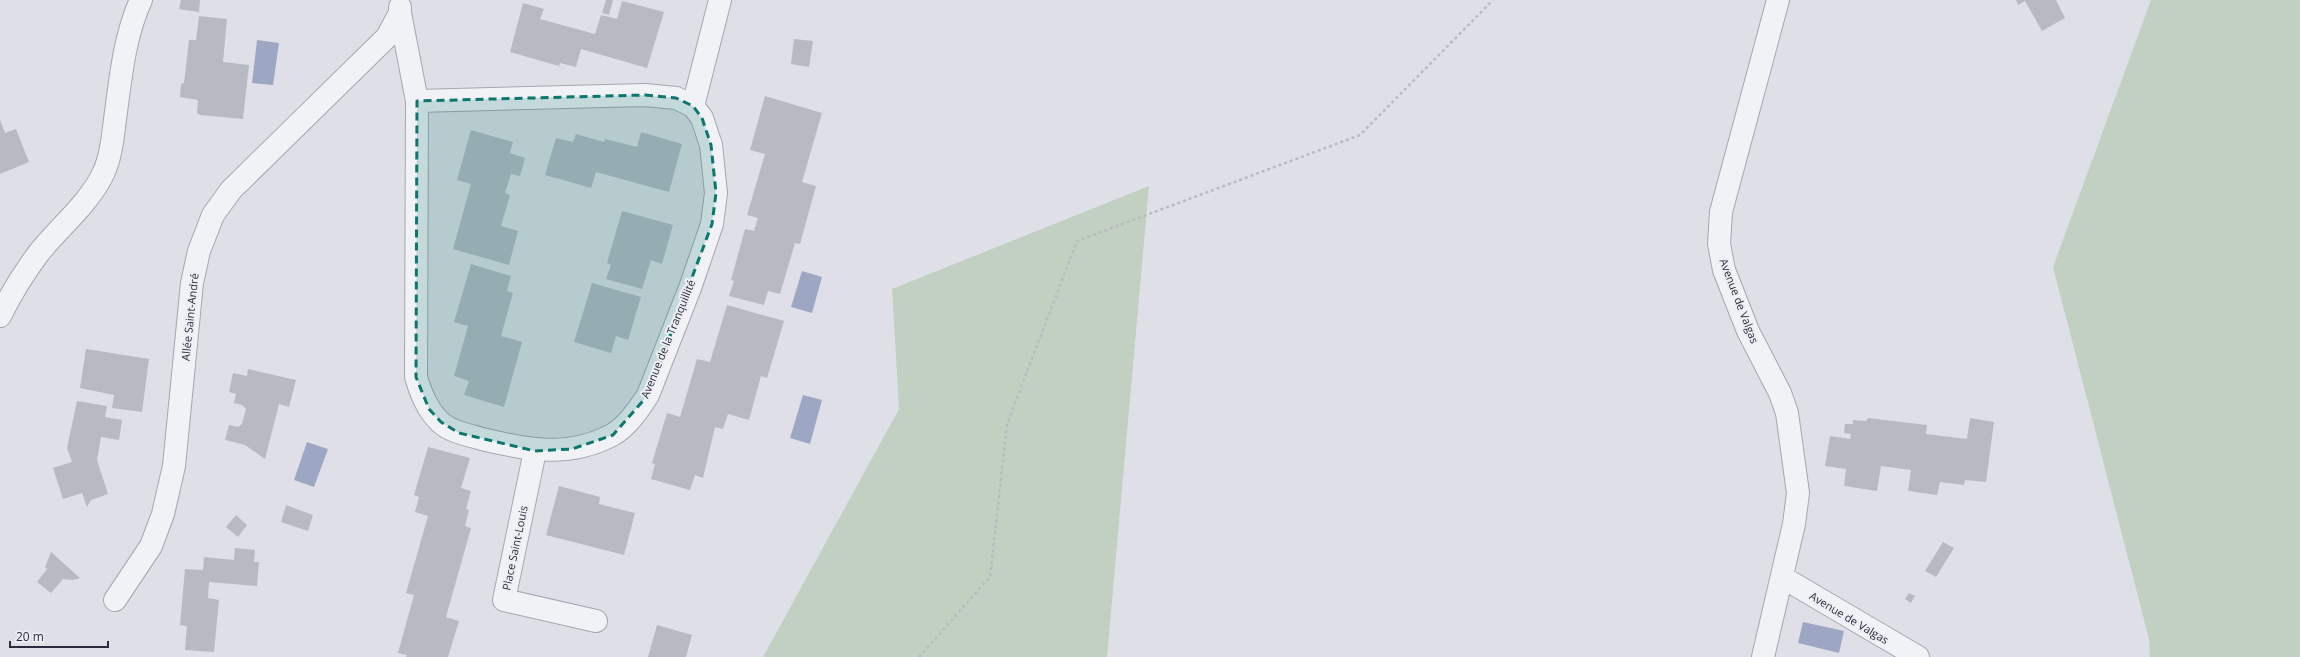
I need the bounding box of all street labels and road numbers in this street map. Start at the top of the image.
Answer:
street label: Avenue de Valgas [1716,256,1763,345]
street label: Allée Saint-André [177,272,202,361]
street label: Avenue de la Tranquillité [637,277,698,400]
street label: Place Saint-Louis [498,504,531,592]
street label: Avenue de Valgas [1807,588,1892,647]

